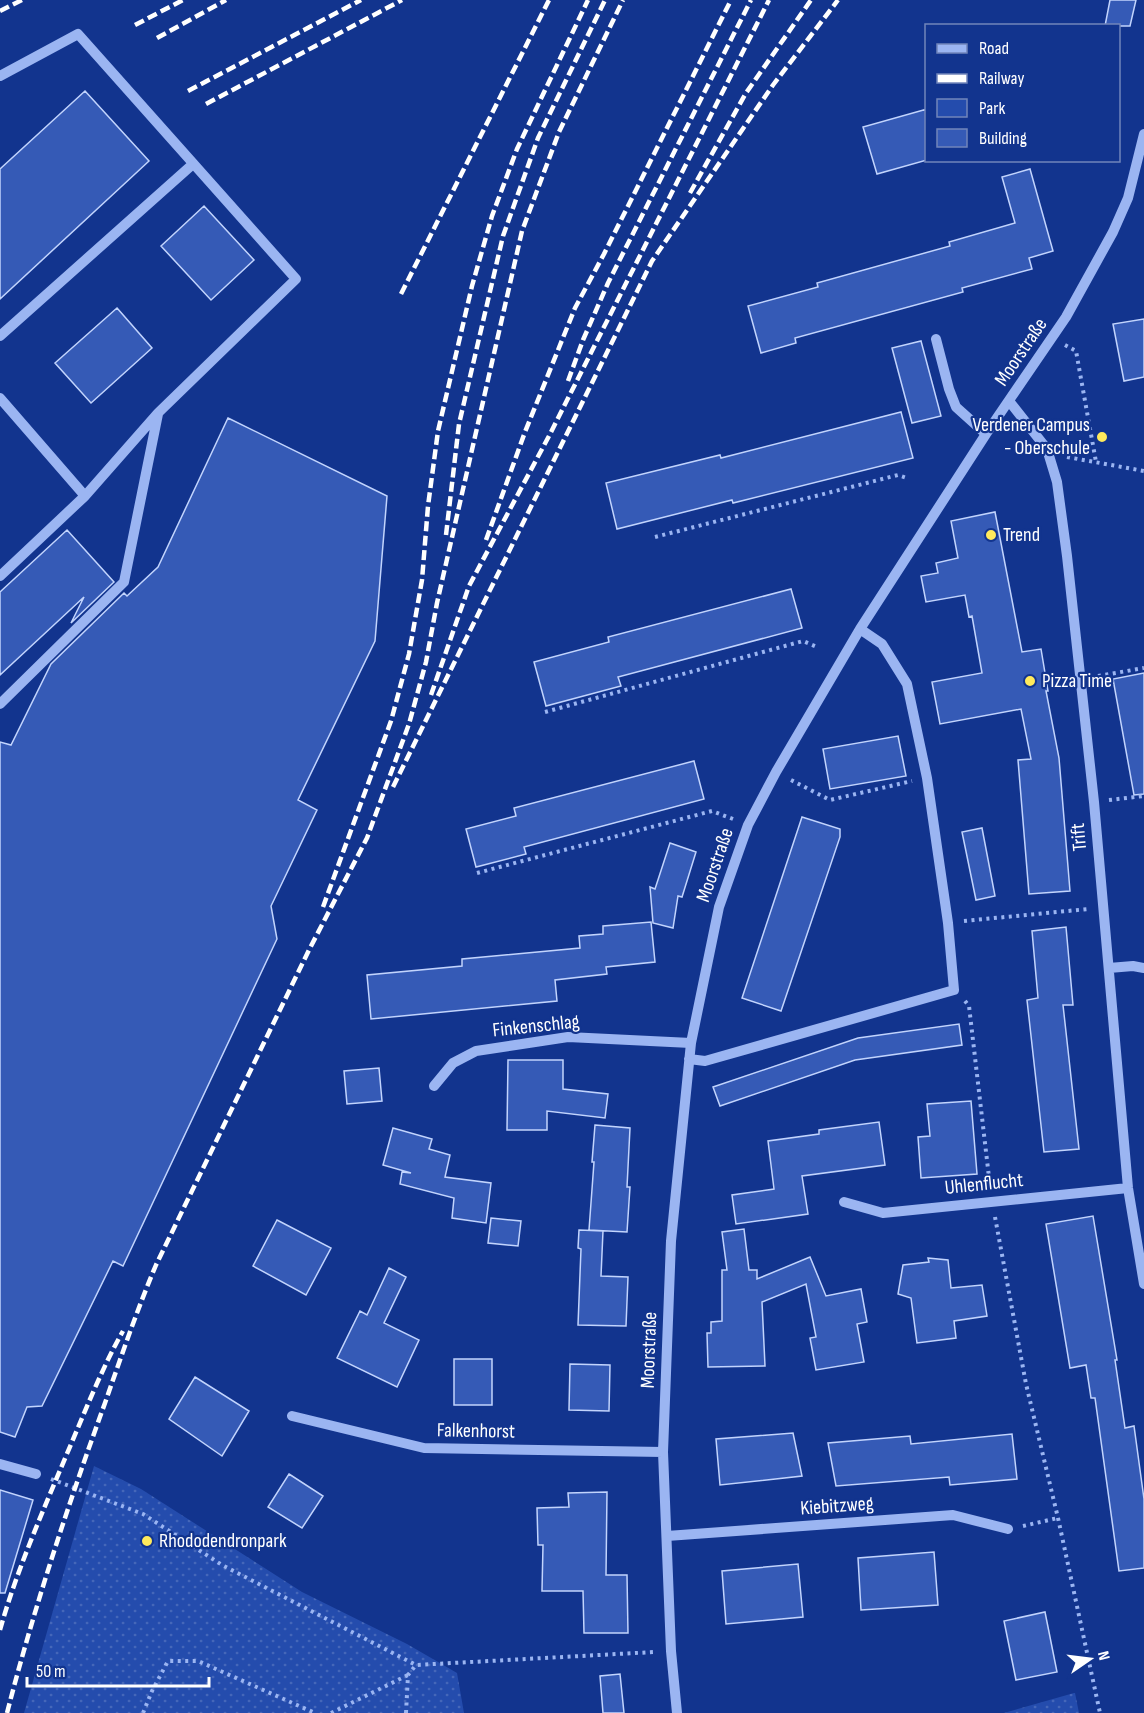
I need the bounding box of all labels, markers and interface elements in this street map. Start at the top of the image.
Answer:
legend [925,24,1120,162]
text: Road [979,38,1009,59]
text: Railway [979,68,1024,89]
text: Park [979,98,1005,119]
text: Building [979,128,1027,149]
street label: Moorstraße [990,313,1052,391]
place label: Verdener Campus - Oberschule [973,413,1090,460]
marker: Verdener Campus - Oberschule [1095,430,1109,444]
place label: Trend [1003,523,1040,547]
marker: Trend [984,528,998,542]
place label: Pizza Time [1042,669,1112,693]
marker: Pizza Time [1023,674,1037,688]
street label: Trift [1066,822,1092,852]
street label: Moorstraße [691,825,739,905]
street label: Finkenschlag [491,1010,581,1042]
street label: Uhlenflucht [944,1168,1024,1200]
street label: Moorstraße [636,1311,662,1389]
street label: Falkenhorst [437,1418,515,1444]
street label: Kiebitzweg [800,1491,874,1521]
place label: Rhododendronpark [159,1529,287,1553]
marker: Rhododendronpark [140,1534,154,1548]
north arrow [1060,1629,1120,1689]
text: N [1093,1649,1113,1662]
scale bar [27,1650,208,1688]
text: 50 m [36,1661,66,1682]

